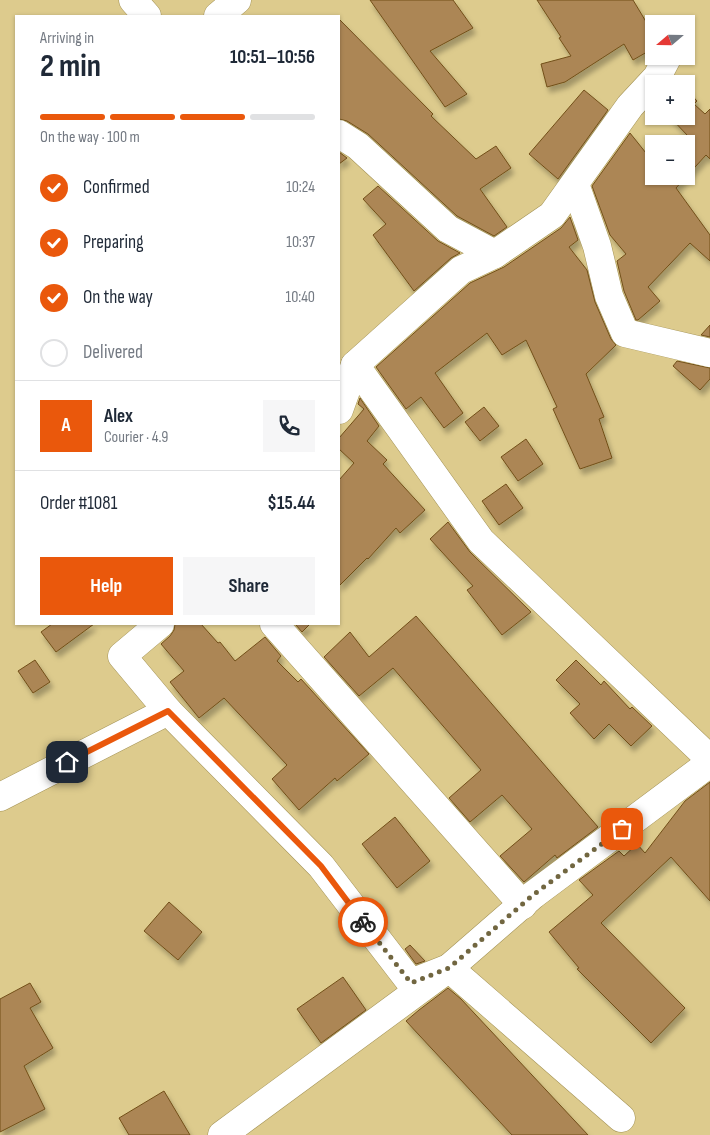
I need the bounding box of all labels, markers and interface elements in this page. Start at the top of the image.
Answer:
north arrow [645,15,695,65]
map controls [645,15,695,185]
text: Arriving in [40,29,94,48]
text: 10:51–10:56 [230,46,315,69]
text: 2 min [40,47,101,86]
button: + [645,75,695,125]
text: On the way · 100 m [40,128,140,147]
button: − [645,135,695,185]
icon: check [40,174,68,202]
text: Confirmed [83,176,150,199]
text: 10:24 [286,178,315,197]
icon: check [40,229,68,257]
text: Preparing [83,231,144,254]
text: 10:37 [286,233,315,252]
icon: check [40,284,68,312]
text: On the way [83,286,153,309]
text: 10:40 [286,288,315,307]
text: Delivered [83,341,143,364]
button: phone [263,400,315,452]
text: Alex [104,405,133,428]
text: A [61,414,71,437]
text: Courier · 4.9 [104,428,168,447]
text: Order #1081 [40,492,117,515]
text: $15.44 [267,492,315,515]
button: Help [40,557,173,615]
button: Share [183,557,315,615]
pin [46,741,88,783]
icon: home [53,748,81,776]
pin [601,808,643,850]
icon: bag [608,815,636,843]
courier [338,897,388,947]
icon: bike [349,908,377,936]

